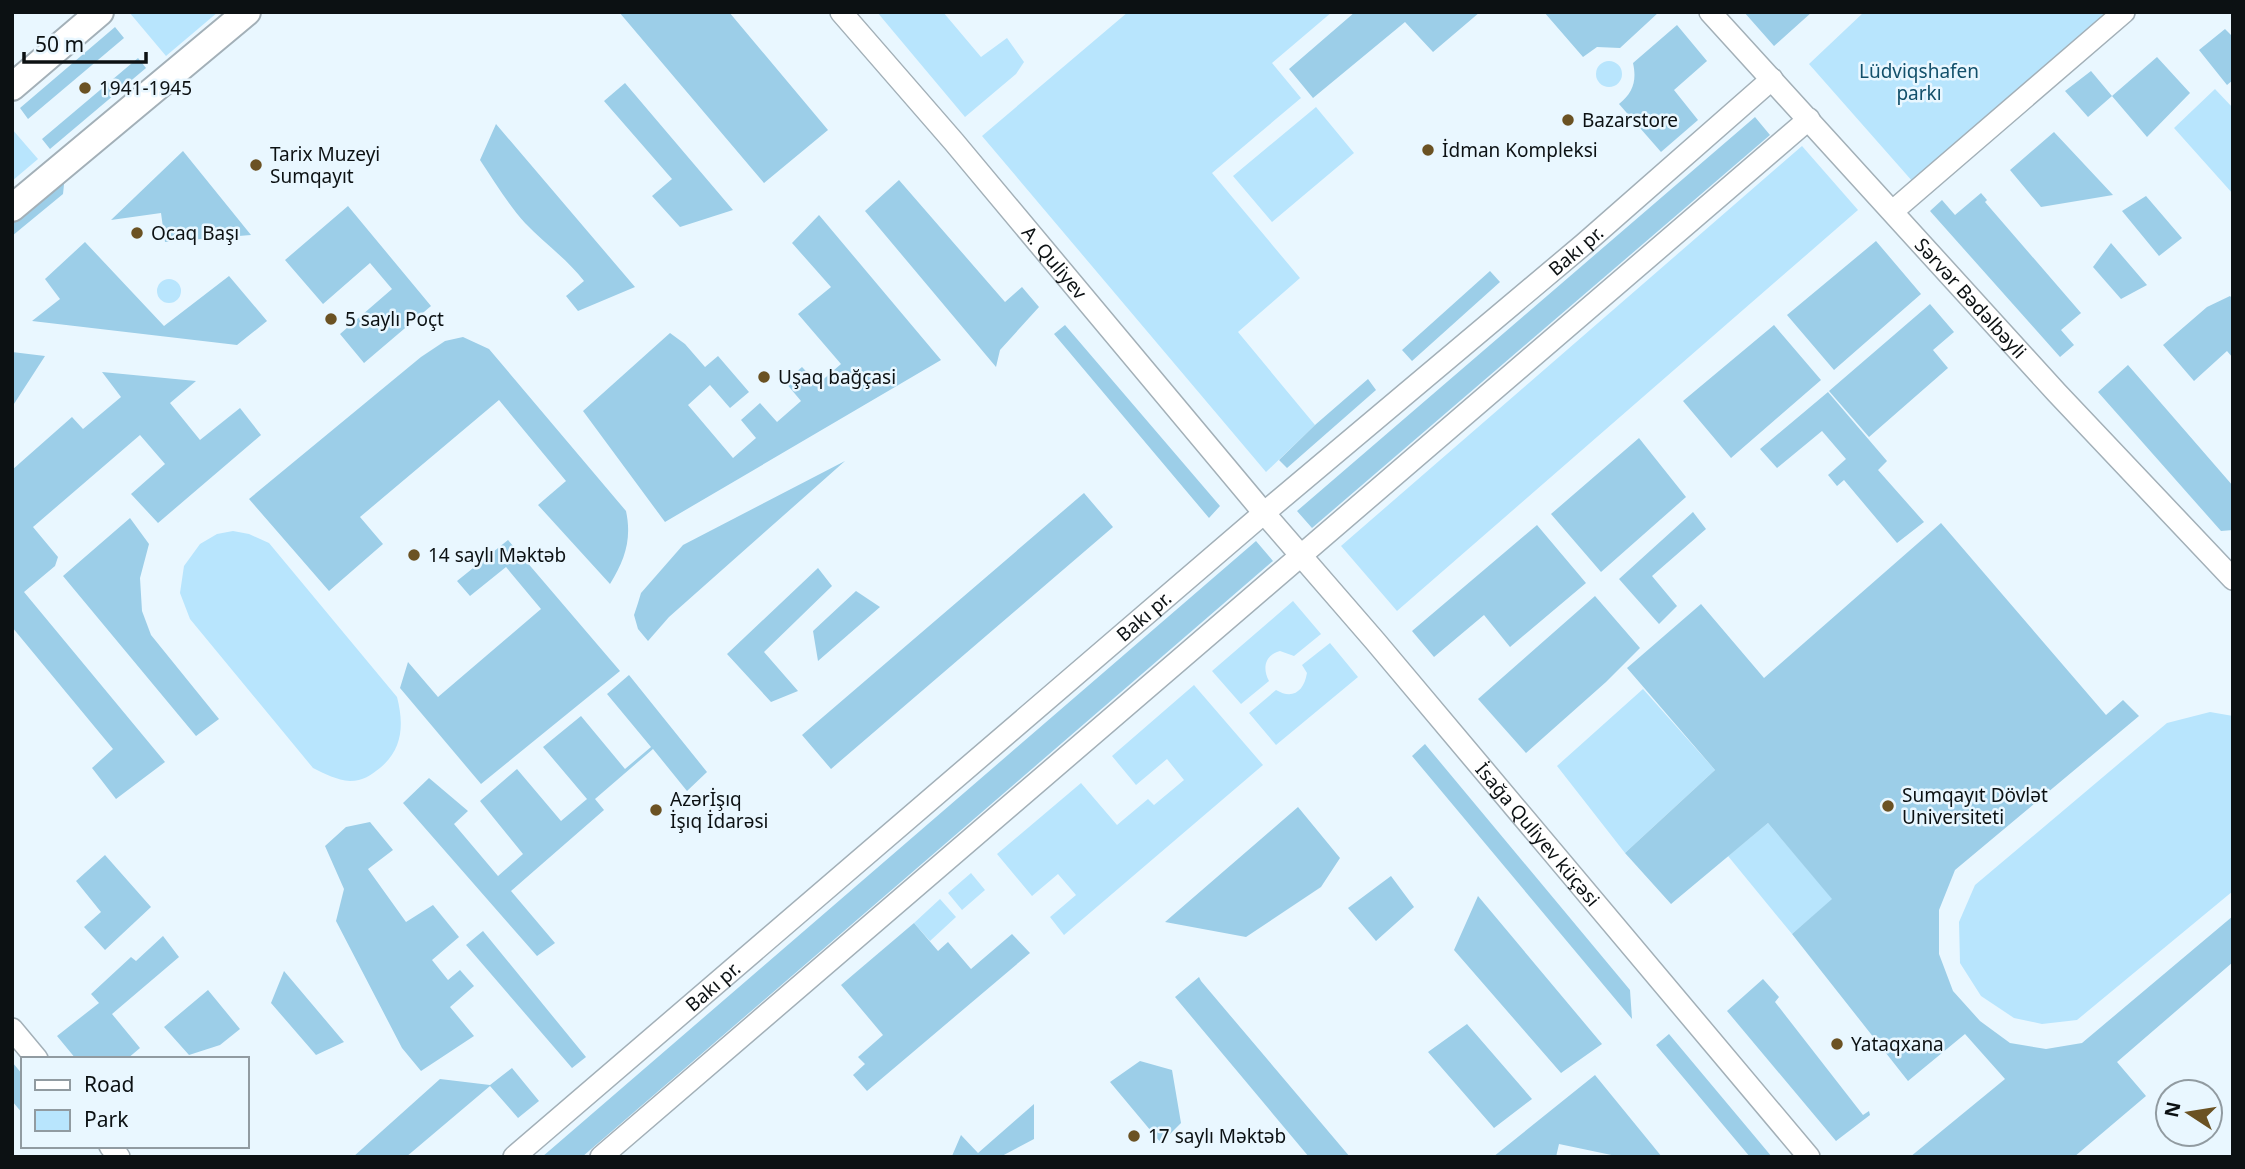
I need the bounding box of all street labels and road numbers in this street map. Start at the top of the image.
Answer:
street label: A. Quliyev [1016,220,1093,305]
street label: Bakı pr. [1543,220,1609,282]
street label: Sərvər Bədəlbəyli [1909,232,2032,364]
street label: Bakı pr. [1111,585,1177,647]
street label: İsağa Quliyev küçəsi [1470,757,1606,912]
street label: Bakı pr. [680,955,746,1017]

